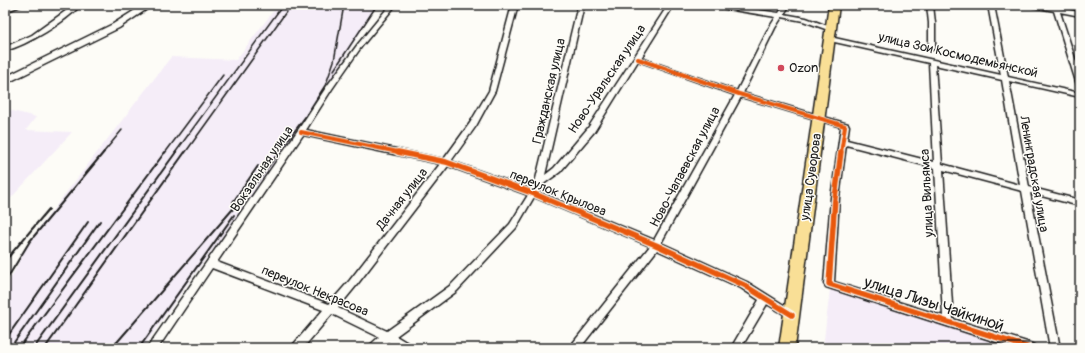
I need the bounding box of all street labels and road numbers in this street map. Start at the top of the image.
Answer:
street label: Ново-Уральская улица [565,22,649,136]
street label: улица Зои Космодемьянской [876,29,1039,81]
street label: Гражданская улица [529,37,569,145]
street label: Ново-Чапаевская улица [646,104,724,230]
street label: Ленинградская улица [1016,113,1052,234]
street label: Вокзальная улица [227,123,297,215]
street label: улица Суворова [797,132,825,223]
street label: улица Вильямса [917,148,937,239]
street label: Дачная улица [372,165,431,234]
street label: переулок Крылова [507,166,609,220]
street label: переулок Некрасова [259,262,371,320]
street label: улица Лизы Чайкиной [861,272,1006,336]

